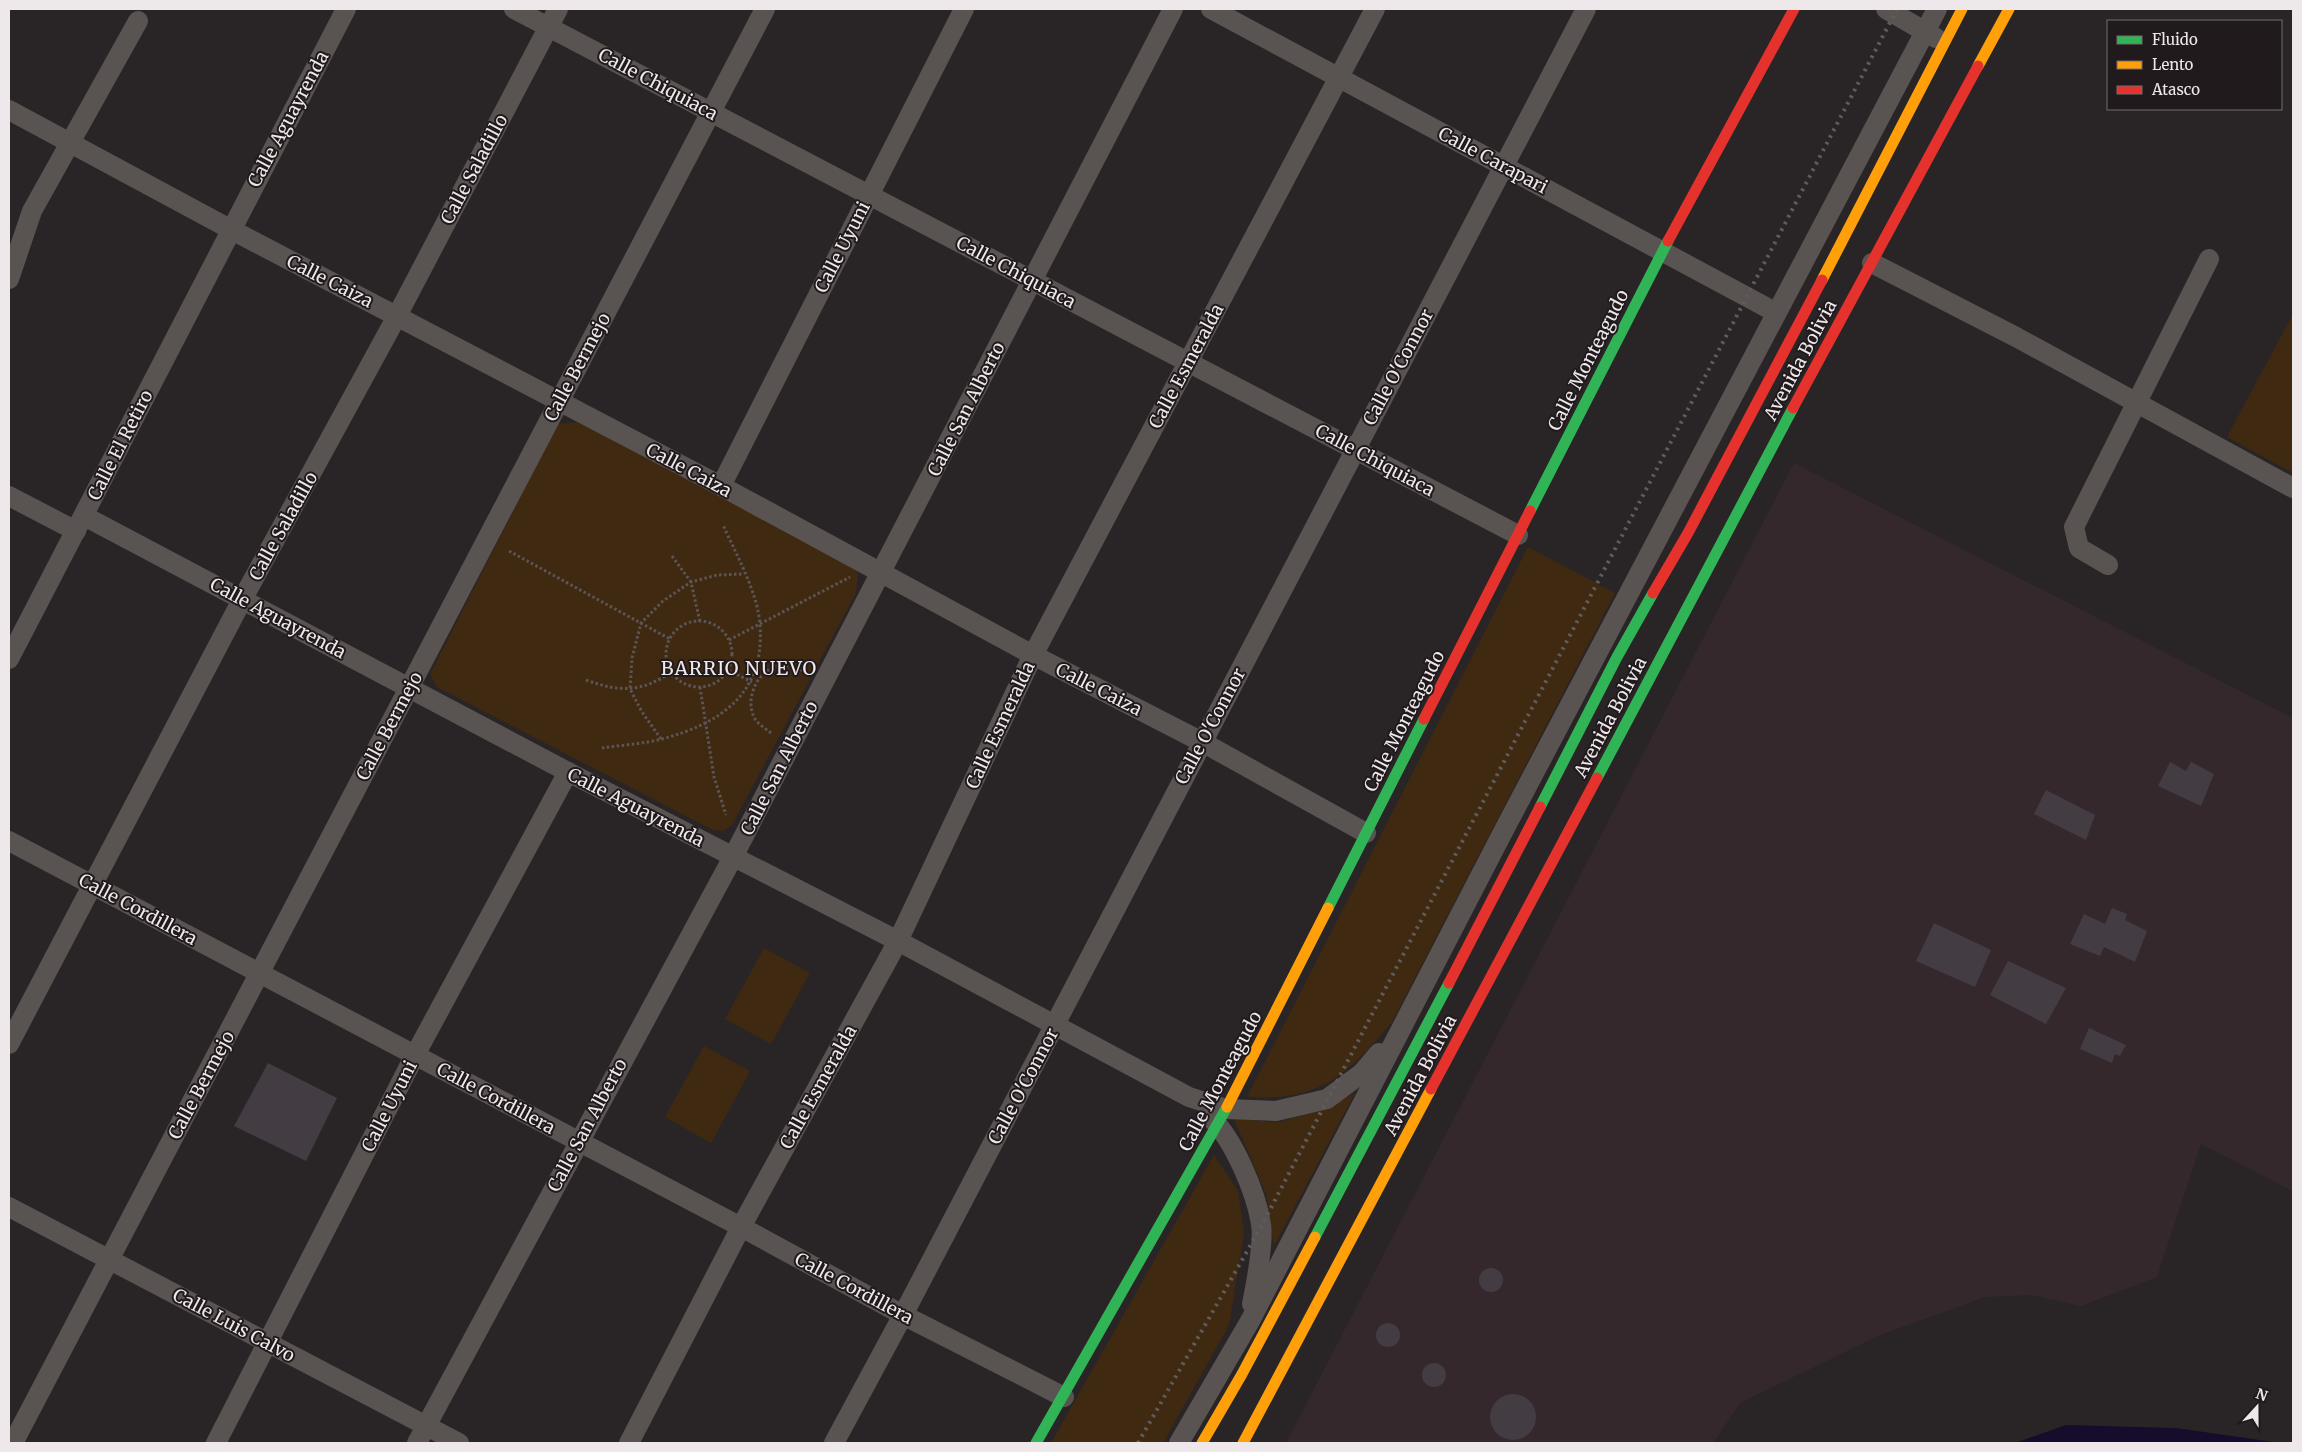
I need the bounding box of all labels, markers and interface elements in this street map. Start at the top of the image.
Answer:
legend [2107,20,2282,110]
text: Fluido [2152,30,2198,49]
street label: Calle Chiquiaca [594,43,722,125]
street label: Calle Aguayrenda [242,47,334,191]
text: Lento [2152,55,2194,74]
text: Atasco [2151,80,2200,99]
street label: Calle Saladillo [435,110,513,228]
street label: Calle Carapari [1435,122,1552,198]
street label: Calle Uyuni [809,197,875,296]
street label: Calle Chiquiaca [952,231,1080,313]
street label: Calle Caiza [283,249,377,313]
street label: Calle Monteagudo [1542,285,1634,435]
street label: Avenida Bolivia [1758,295,1842,425]
street label: Calle Esmeralda [1143,299,1229,432]
street label: Calle O'Connor [1358,305,1438,429]
street label: Calle Bermejo [539,309,615,425]
street label: Calle San Alberto [922,338,1010,480]
street label: Calle El Retiro [82,386,158,504]
street label: Calle Chiquiaca [1311,419,1439,501]
street label: Calle Caiza [642,438,736,502]
street label: Calle Saladillo [244,468,322,584]
street label: Calle Aguayrenda [206,572,350,664]
street label: Calle Monteagudo [1358,646,1450,796]
street label: Avenida Bolivia [1568,652,1652,782]
district label: BARRIO NUEVO [661,656,817,680]
street label: Calle Esmeralda [960,657,1040,792]
street label: Calle Caiza [1052,657,1146,721]
street label: Calle O'Connor [1170,664,1250,788]
street label: Calle Bermejo [351,668,427,784]
street label: Calle San Alberto [735,697,823,839]
street label: Calle Aguayrenda [564,763,709,852]
street label: Calle Cordillera [75,868,201,950]
street label: Calle Monteagudo [1173,1007,1267,1155]
street label: Avenida Bolivia [1378,1010,1462,1140]
street label: Calle Esmeralda [774,1021,862,1153]
street label: Calle O'Connor [983,1024,1063,1148]
street label: Calle Bermejo [163,1027,239,1143]
street label: Calle San Alberto [542,1054,632,1196]
street label: Calle Uyuni [356,1056,422,1155]
street label: Calle Cordillera [433,1057,559,1139]
street label: Calle Cordillera [791,1247,917,1329]
street label: Calle Luis Calvo [169,1283,299,1367]
north arrow [2232,1382,2282,1432]
text: N [2253,1384,2270,1405]

